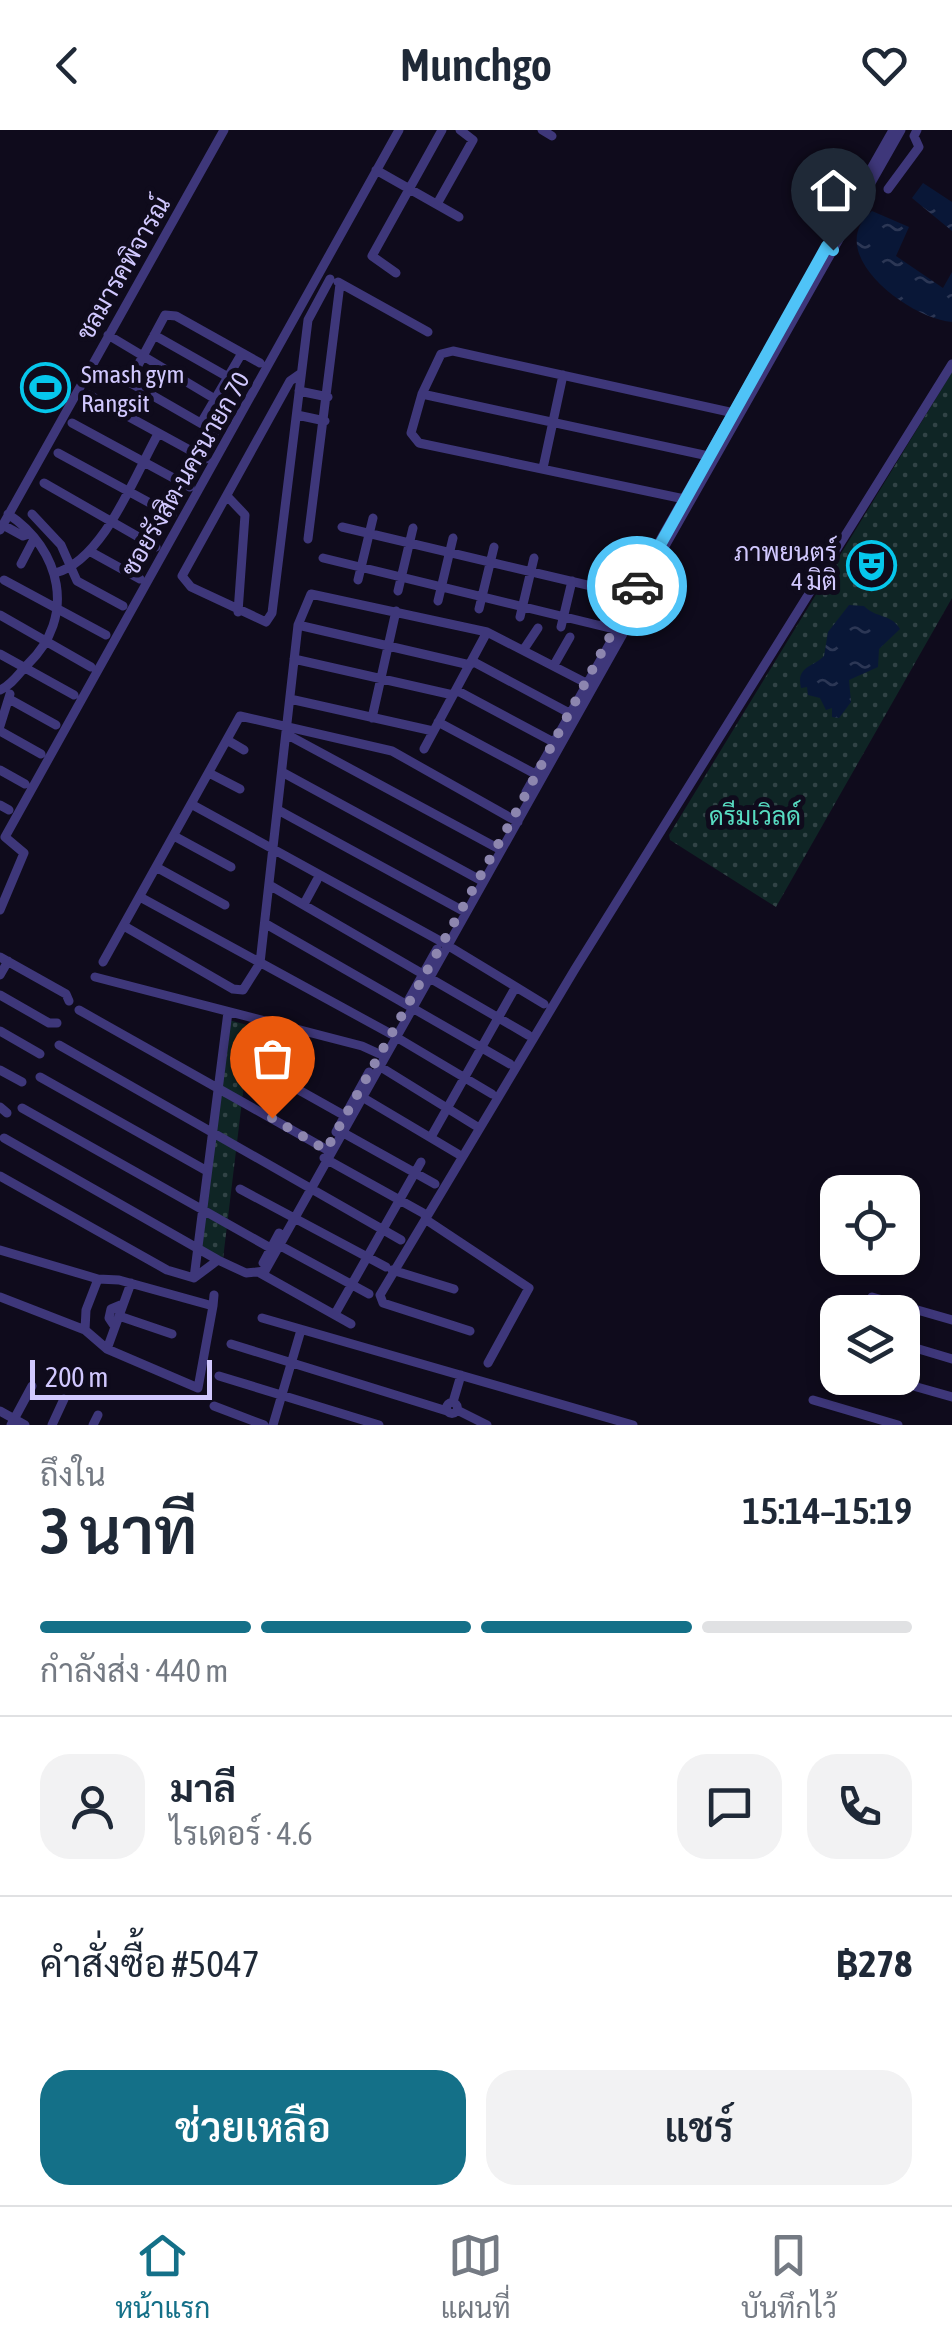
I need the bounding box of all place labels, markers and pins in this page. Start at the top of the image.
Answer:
pin [791,148,876,251]
place label: Smash gym Rangsit [81,360,185,417]
sports icon: Smash gym Rangsit [20,362,72,414]
place label: ภาพยนตร์ 4 มิติ [734,535,837,595]
theatre icon: ภาพยนตร์ 4 มิติ [846,540,898,592]
pin [230,1016,315,1119]

